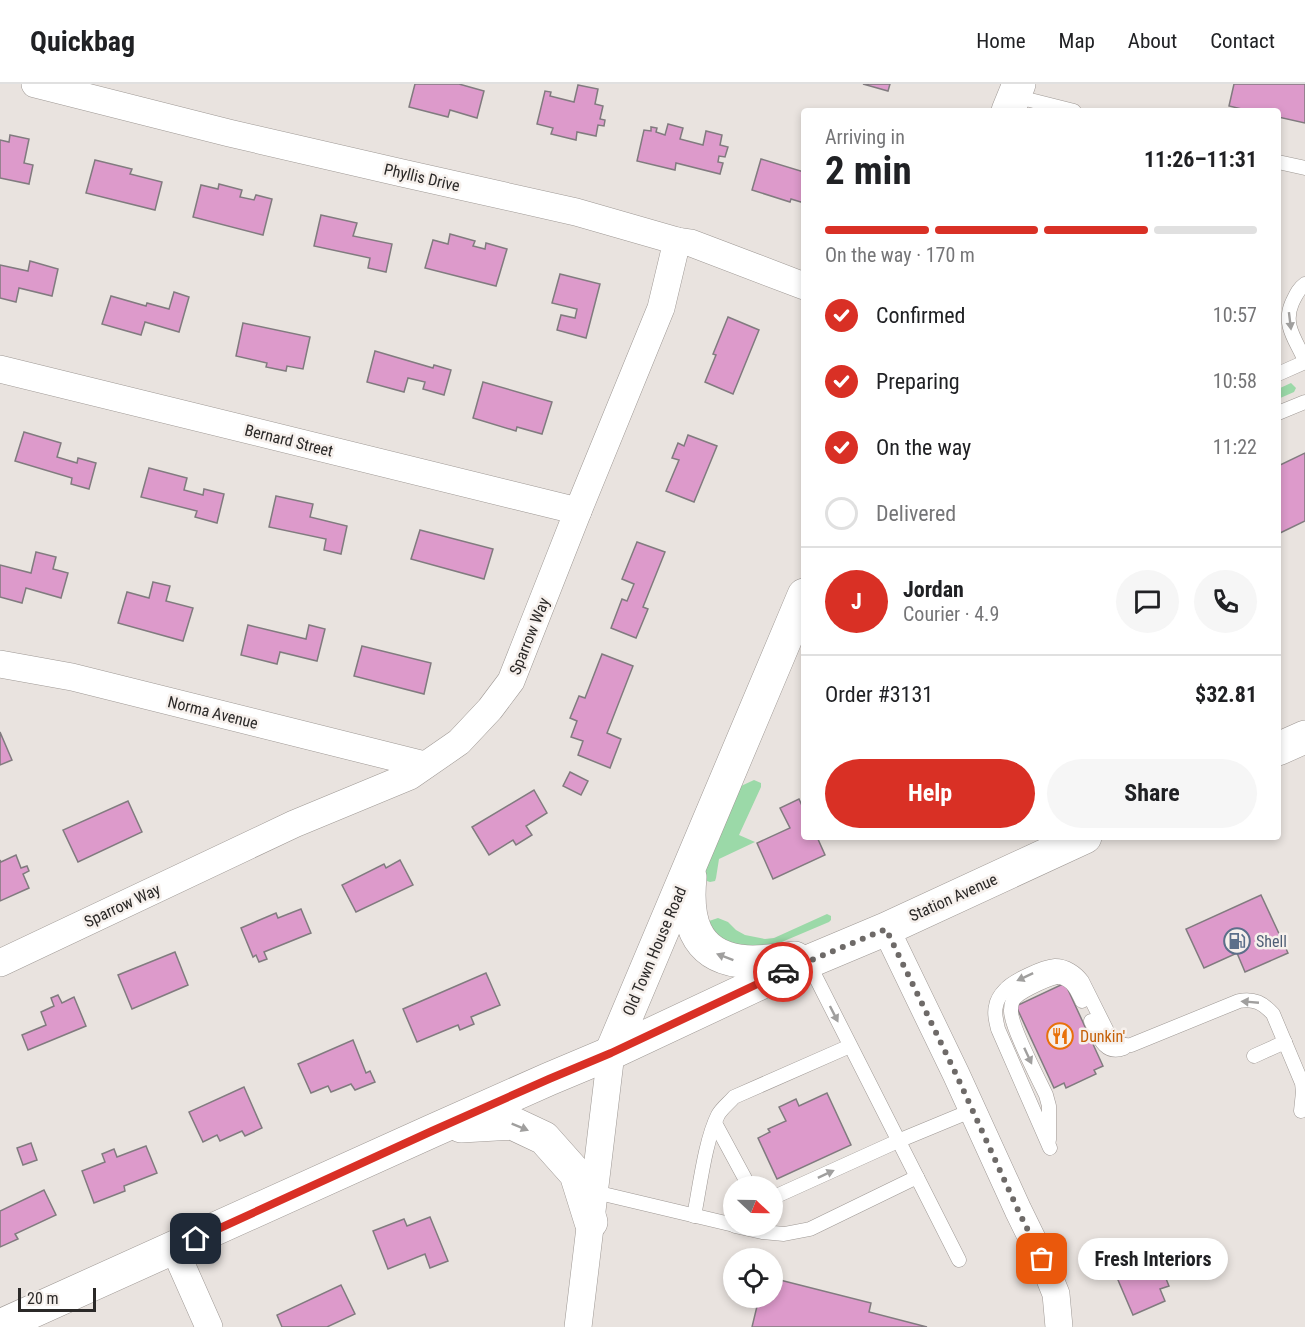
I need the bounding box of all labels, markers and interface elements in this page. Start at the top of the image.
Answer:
text: Quickbag [30,25,135,58]
text: Home [976,29,1026,53]
text: Map [1059,29,1095,53]
text: About [1128,29,1177,53]
text: Contact [1210,29,1275,53]
text: Arriving in [825,125,905,149]
text: 11:26–11:31 [1144,147,1257,172]
text: 2 min [825,148,912,194]
street label: Phyllis Drive [382,160,462,195]
text: On the way · 170 m [825,243,975,267]
icon: check [825,299,858,332]
text: Confirmed [876,303,965,328]
text: 10:57 [1213,303,1257,327]
one-way arrow [1285,312,1295,331]
icon: check [825,365,858,398]
text: Preparing [876,369,960,394]
text: 10:58 [1213,369,1257,393]
street label: Bernard Street [243,420,335,461]
icon: check [825,431,858,464]
text: On the way [876,435,971,460]
text: 11:22 [1213,435,1257,459]
text: Delivered [876,501,956,526]
button: chat [1116,570,1179,633]
button: phone [1194,570,1257,633]
text: Jordan [903,577,964,602]
text: J [851,589,862,614]
street label: Sparrow Way [505,594,554,678]
text: Courier · 4.9 [903,602,999,626]
text: Order #3131 [825,682,933,707]
text: $32.81 [1195,682,1257,707]
street label: Norma Avenue [166,692,260,733]
button: Help [825,759,1035,828]
button: Share [1047,759,1257,828]
street label: Station Avenue [906,870,1000,925]
street label: Sparrow Way [81,879,164,931]
street label: Old Town House Road [619,884,690,1019]
fuel station icon: Shell [1222,926,1252,956]
place label: Shell [1256,932,1287,951]
courier [753,942,813,1002]
one-way arrow [716,951,734,961]
icon: car [767,956,800,989]
one-way arrow [1017,973,1034,982]
one-way arrow [1240,997,1259,1007]
one-way arrow [829,1006,839,1023]
restaurant icon: Dunkin' [1045,1021,1075,1051]
place label: Dunkin' [1080,1027,1125,1046]
one-way arrow [1024,1047,1033,1065]
one-way arrow [511,1122,529,1132]
one-way arrow [817,1169,835,1179]
north arrow [723,1176,783,1236]
map controls [723,1176,783,1308]
pin [170,1213,221,1264]
icon: home [179,1222,212,1255]
pin [1016,1233,1067,1284]
callout: Fresh Interiors [1078,1238,1228,1280]
icon: bag [1025,1242,1058,1275]
text: Fresh Interiors [1094,1247,1212,1271]
button: locate [723,1248,783,1308]
scale bar [18,1285,96,1312]
text: 20 m [27,1289,59,1308]

